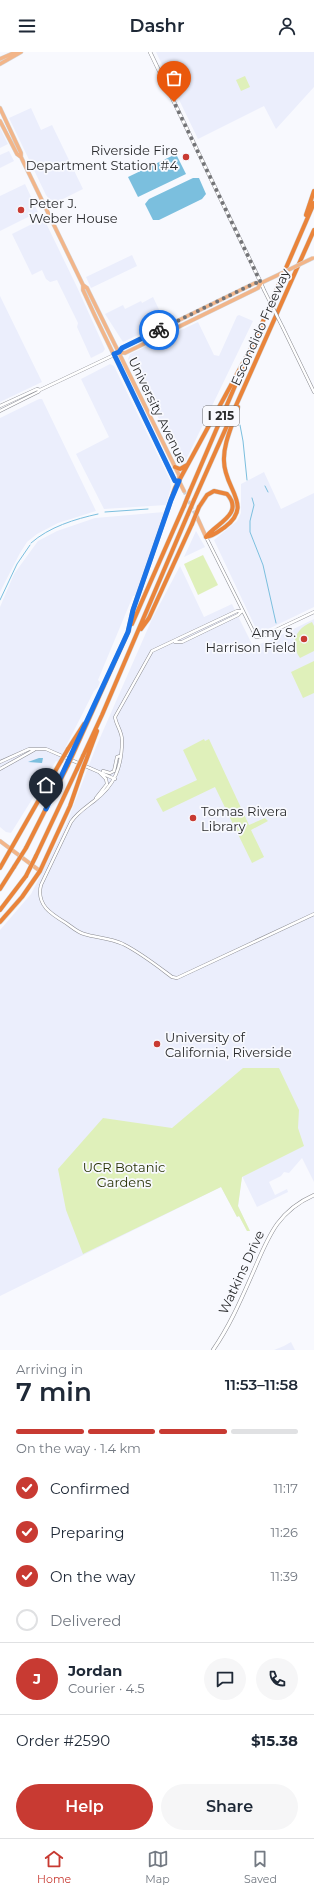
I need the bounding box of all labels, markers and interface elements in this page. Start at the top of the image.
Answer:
icon: menu [16,15,38,37]
text: Dashr [130,15,184,37]
icon: person [276,15,298,37]
pin [157,61,191,102]
icon: bag [163,67,185,89]
place label: Riverside Fire Department Station #4 [26,142,178,173]
marker: Riverside Fire Department Station #4 [181,152,191,162]
place label: Peter J. Weber House [29,195,118,226]
marker: Peter J. Weber House [16,205,26,215]
street label: Escondido Freeway [227,265,293,388]
courier [139,310,179,350]
icon: bike [148,319,170,341]
street label: University Avenue [125,354,191,466]
road number: I 215 [203,406,239,426]
place label: Amy S. Harrison Field [205,624,296,655]
marker: Amy S. Harrison Field [299,634,309,644]
pin [29,768,63,809]
icon: home [35,774,57,796]
place label: Tomas Rivera Library [201,803,287,834]
marker: Tomas Rivera Library [188,813,198,823]
place label: University of California, Riverside [165,1029,292,1060]
marker: University of California, Riverside [152,1039,162,1049]
park label: UCR Botanic Gardens [83,1159,165,1190]
street label: Watkins Drive [215,1227,267,1316]
text: Arriving in [16,1361,83,1377]
text: 11:53–11:58 [225,1375,298,1394]
text: 7 min [16,1376,92,1408]
text: On the way · 1.4 km [16,1440,141,1456]
icon: check [16,1477,38,1499]
text: Confirmed [50,1479,130,1498]
text: 11:17 [274,1480,298,1496]
icon: check [16,1521,38,1543]
text: Preparing [50,1523,125,1542]
text: 11:26 [271,1524,298,1540]
icon: check [16,1565,38,1587]
text: On the way [50,1567,135,1586]
text: 11:39 [271,1568,298,1584]
text: Delivered [50,1611,122,1630]
button: chat [204,1658,246,1700]
button: phone [256,1658,298,1700]
text: Jordan [68,1661,122,1680]
text: J [33,1669,41,1688]
text: Courier · 4.5 [68,1680,145,1696]
text: Order #2590 [16,1731,110,1750]
text: $15.38 [251,1731,298,1750]
button: Help [16,1784,153,1830]
button: Share [161,1784,298,1830]
tab: Home [37,1848,71,1886]
tab: Map [145,1848,170,1886]
tab: Saved [244,1848,277,1886]

